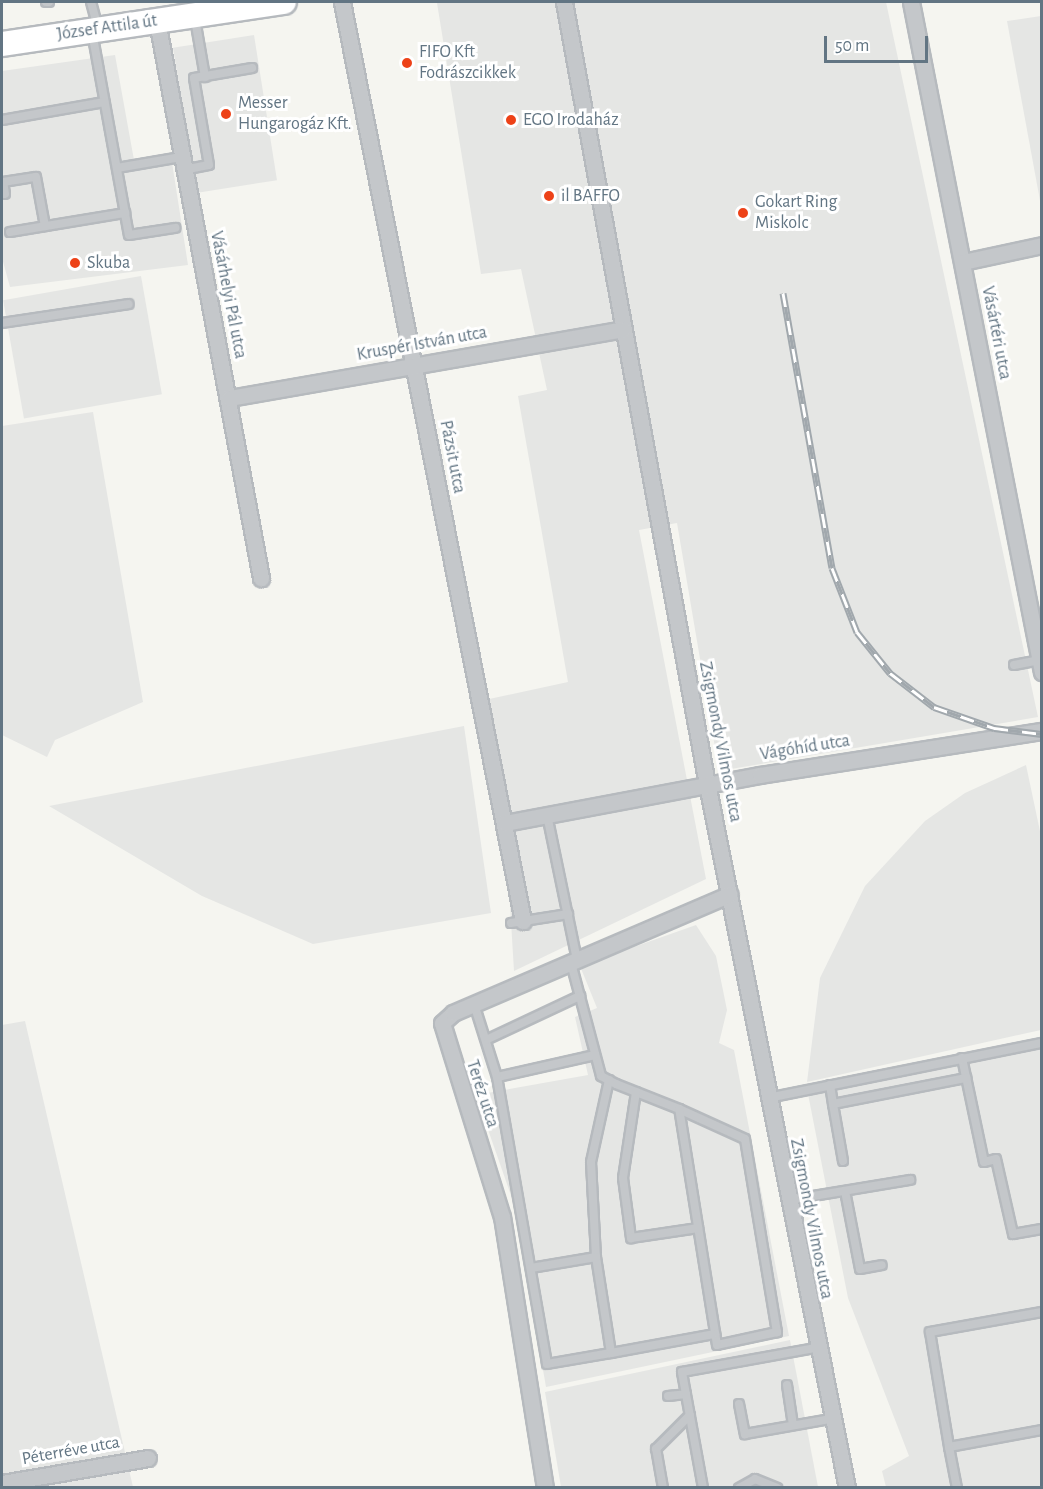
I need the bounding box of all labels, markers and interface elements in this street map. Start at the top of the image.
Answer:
street label: József Attila út [55,10,159,46]
scale bar [827,24,930,62]
text: 50 m [835,37,869,55]
place label: FIFO Kft Fodrászcikkek [419,42,516,84]
marker: FIFO Kft Fodrászcikkek [400,56,414,70]
place label: Messer Hungarogáz Kft. [238,93,352,136]
marker: Messer Hungarogáz Kft. [219,107,233,121]
place label: EGO Irodaház [523,109,619,131]
marker: EGO Irodaház [504,113,518,127]
place label: il BAFFO [561,185,620,207]
marker: il BAFFO [542,189,556,203]
place label: Gokart Ring Miskolc [755,192,837,234]
marker: Gokart Ring Miskolc [736,206,750,220]
street label: Vásárhelyi Pál utca [205,229,251,361]
place label: Skuba [87,252,130,274]
marker: Skuba [68,256,82,270]
street label: Vásártéri utca [976,284,1016,382]
street label: Kruspér István utca [355,322,489,366]
street label: Pázsit utca [434,419,470,495]
street label: Zsigmondy Vilmos utca [694,660,746,824]
street label: Vágóhíd utca [758,730,852,766]
street label: Teréz utca [461,1057,503,1131]
street label: Zsigmondy Vilmos utca [785,1137,837,1301]
street label: Péterréve utca [20,1432,122,1470]

